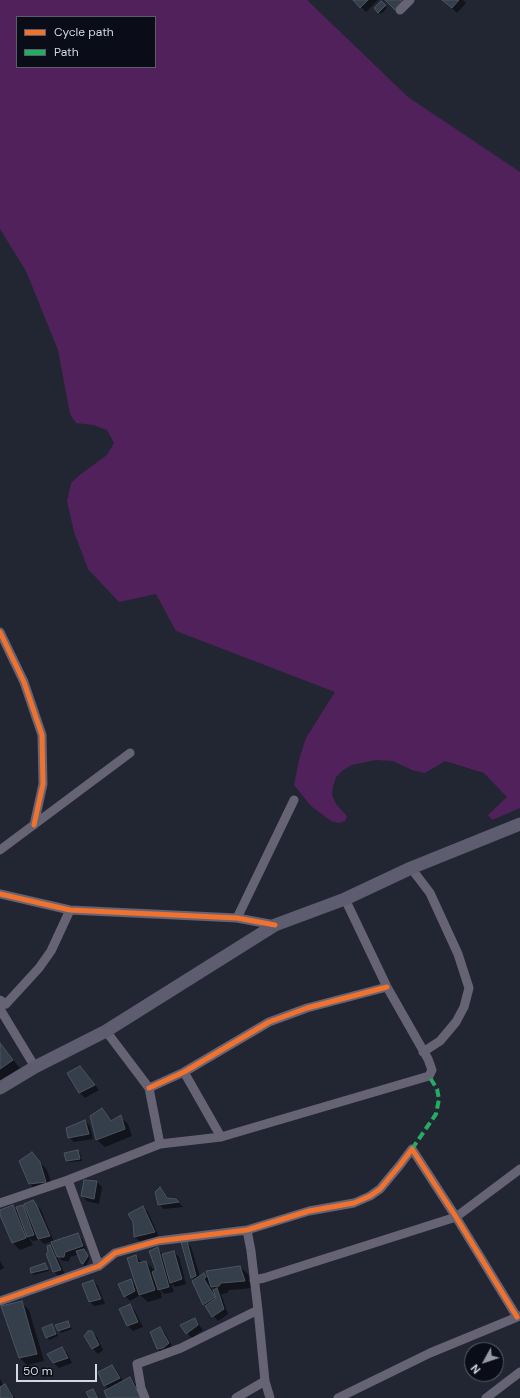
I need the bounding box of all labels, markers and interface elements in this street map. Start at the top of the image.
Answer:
legend [16,16,156,68]
text: Cycle path [54,24,114,40]
text: Path [54,44,79,60]
north arrow [464,1342,504,1382]
scale bar [18,1356,99,1382]
text: N [468,1361,484,1377]
text: 50 m [23,1363,52,1379]

